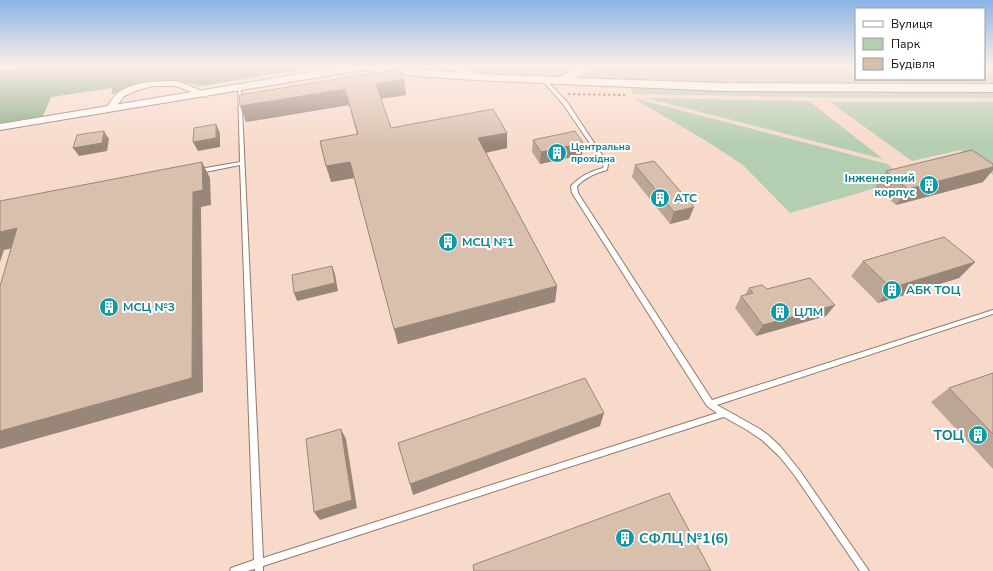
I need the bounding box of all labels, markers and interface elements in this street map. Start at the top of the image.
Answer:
legend [855,8,985,80]
text: Вулиця [891,16,933,32]
text: Парк [891,36,921,52]
text: Будівля [891,56,935,72]
place label: Центральна прохідна [571,140,630,166]
building icon: Центральна прохідна [546,142,568,164]
place label: Інженерний корпус [845,170,915,200]
building icon: Інженерний корпус [918,174,940,196]
building icon: АТС [649,187,671,209]
place label: АТС [674,190,697,206]
building icon: МСЦ №1 [437,231,459,253]
place label: МСЦ №1 [462,234,514,250]
building icon: АБК ТОЦ [881,279,903,301]
place label: АБК ТОЦ [906,282,961,298]
building icon: МСЦ №3 [98,296,120,318]
place label: МСЦ №3 [123,299,175,315]
building icon: ЦЛМ [769,301,791,323]
place label: ЦЛМ [794,304,823,320]
building icon: ТОЦ [967,424,989,446]
place label: ТОЦ [933,426,965,445]
building icon: СФЛЦ №1(6) [614,527,636,549]
place label: СФЛЦ №1(6) [639,529,729,548]

